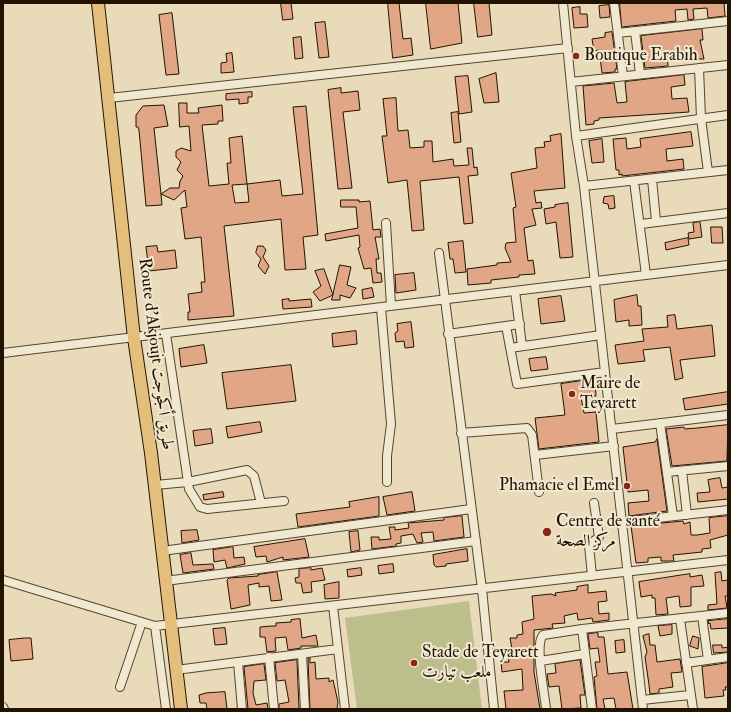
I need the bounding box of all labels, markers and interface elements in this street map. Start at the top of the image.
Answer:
place label: Boutique Erabih [584,46,698,66]
marker: Boutique Erabih [571,51,581,61]
street label: Route d'Akjoujt طريق أكجوجت [133,257,177,451]
place label: Maire de Teyarett [580,374,640,414]
marker: Maire de Teyarett [567,389,577,399]
place label: Phamacie el Emel [499,476,619,496]
marker: Phamacie el Emel [622,481,632,491]
place label: Centre de santé مركز الصحة [556,512,660,552]
marker: Centre de santé مركز الصحة [541,526,553,538]
place label: Stade de Teyarett ملعب تيارت [422,643,538,683]
marker: Stade de Teyarett ملعب تيارت [409,658,419,668]

